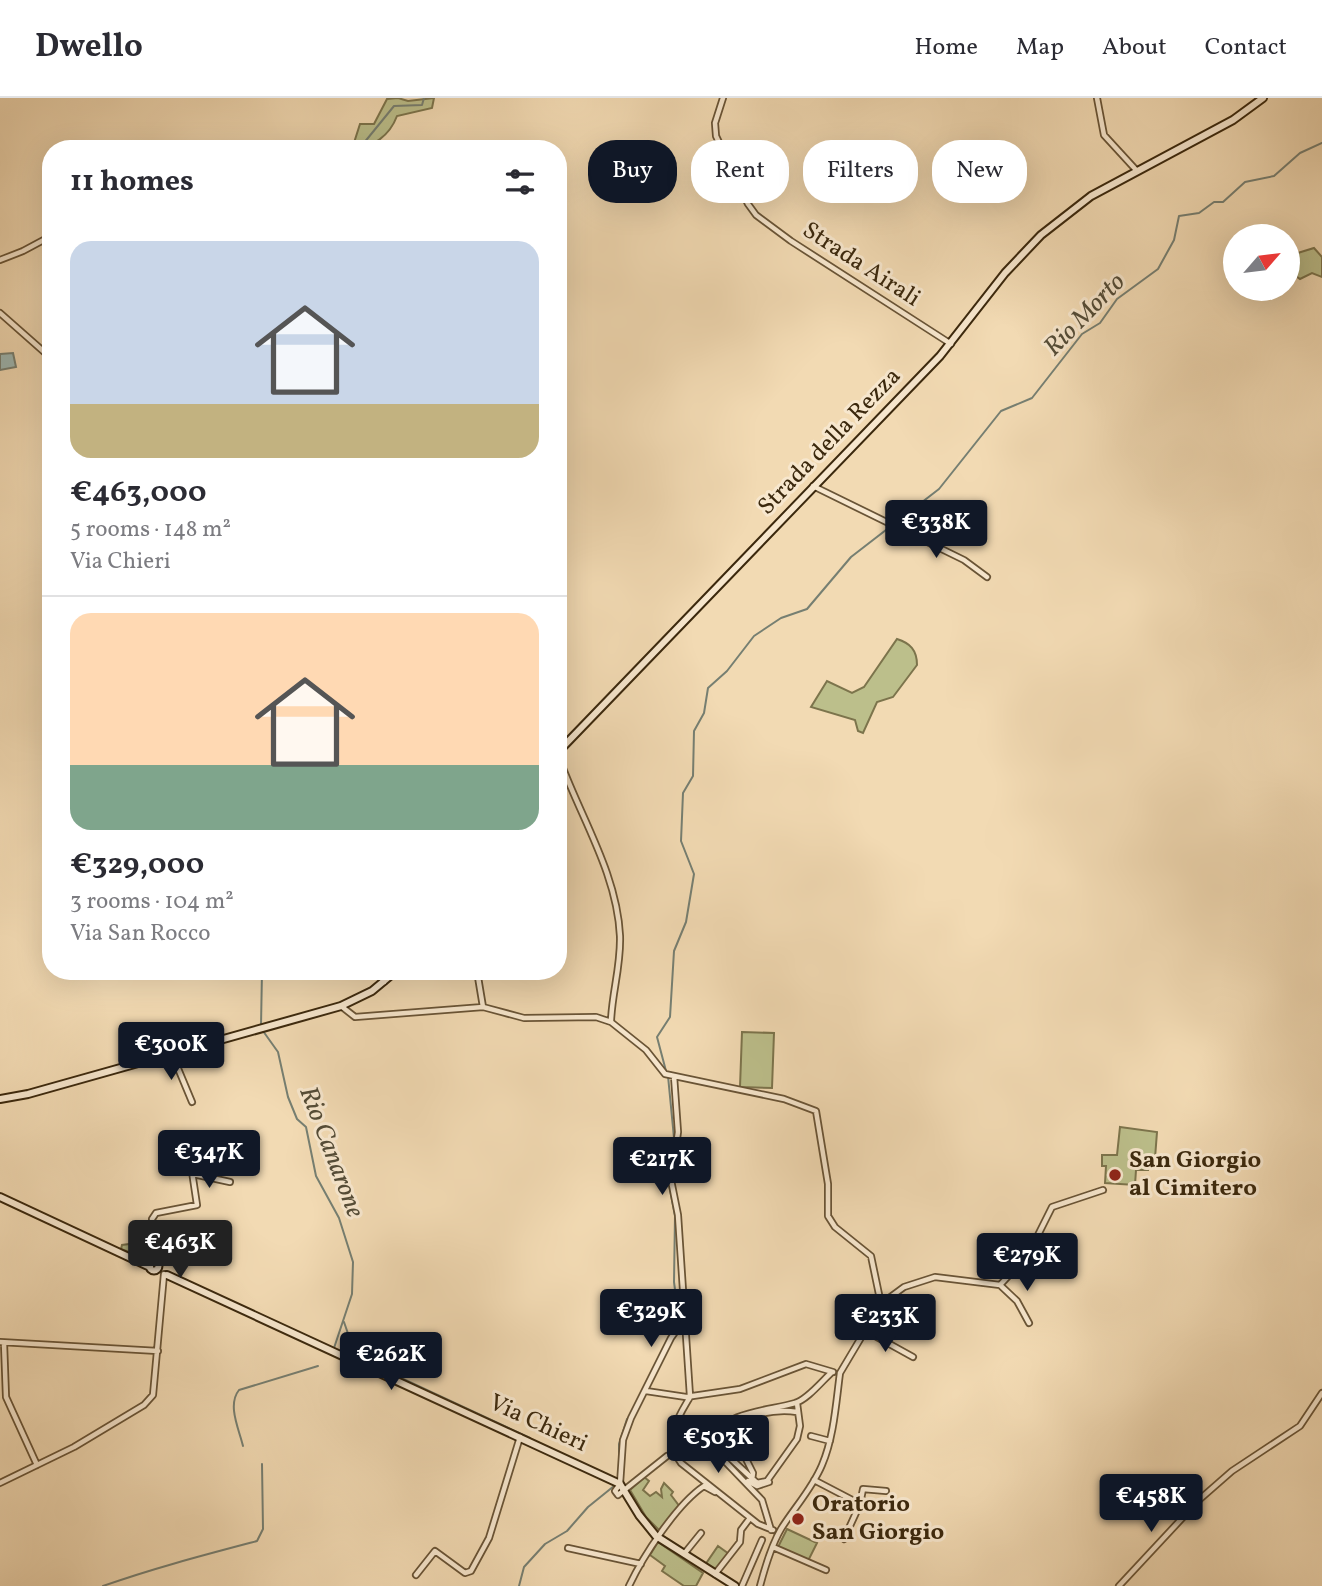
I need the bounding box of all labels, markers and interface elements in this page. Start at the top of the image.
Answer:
text: Dwello [35,25,143,71]
text: Home [914,31,978,65]
text: Map [1016,31,1064,65]
text: About [1102,31,1167,65]
text: Contact [1205,31,1287,65]
chip: Buy [588,140,677,203]
chip: Rent [691,140,789,203]
chip: Filters [803,140,918,203]
chip: New [932,140,1027,203]
text: 11 homes [70,161,194,203]
icon: filters [501,163,539,201]
street label: Strada Airali [795,214,927,316]
north arrow [1223,224,1300,301]
map controls [1223,224,1300,301]
water label: Rio Morto [1036,265,1134,365]
icon: home [242,287,368,413]
street label: Strada della Rezza [751,361,909,523]
text: €463,000 [70,472,206,514]
pin: €338K [887,500,985,560]
text: €338K [901,507,971,539]
text: 5 rooms · 148 m² [70,514,231,546]
text: Via Chieri [70,546,171,578]
icon: home [242,659,368,785]
text: €329,000 [70,844,204,886]
text: 3 rooms · 104 m² [70,886,234,918]
text: Via San Rocco [70,918,210,950]
pin: €300K [122,1023,220,1082]
text: €300K [134,1029,208,1061]
water label: Rio Canarone [290,1081,373,1223]
pin: €347K [160,1130,258,1190]
text: €347K [174,1137,244,1169]
pin: €217K [613,1138,711,1197]
text: €217K [629,1144,695,1176]
place label: San Giorgio al Cimitero [1129,1144,1261,1206]
marker: San Giorgio al Cimitero [1107,1167,1123,1183]
pin: €463K [131,1220,229,1280]
text: €463K [144,1227,216,1259]
pin: €279K [978,1234,1076,1293]
text: €279K [993,1240,1061,1272]
pin: €329K [602,1290,700,1349]
pin: €233K [836,1294,934,1354]
text: €329K [616,1296,686,1328]
text: €233K [851,1301,919,1333]
pin: €262K [342,1332,440,1392]
text: €262K [356,1339,426,1371]
street label: Via Chieri [483,1386,593,1462]
pin: €503K [669,1416,767,1475]
text: €503K [683,1422,753,1454]
pin: €458K [1102,1474,1200,1534]
text: €458K [1116,1481,1186,1513]
place label: Oratorio San Giorgio [812,1488,944,1550]
marker: Oratorio San Giorgio [790,1511,806,1527]

